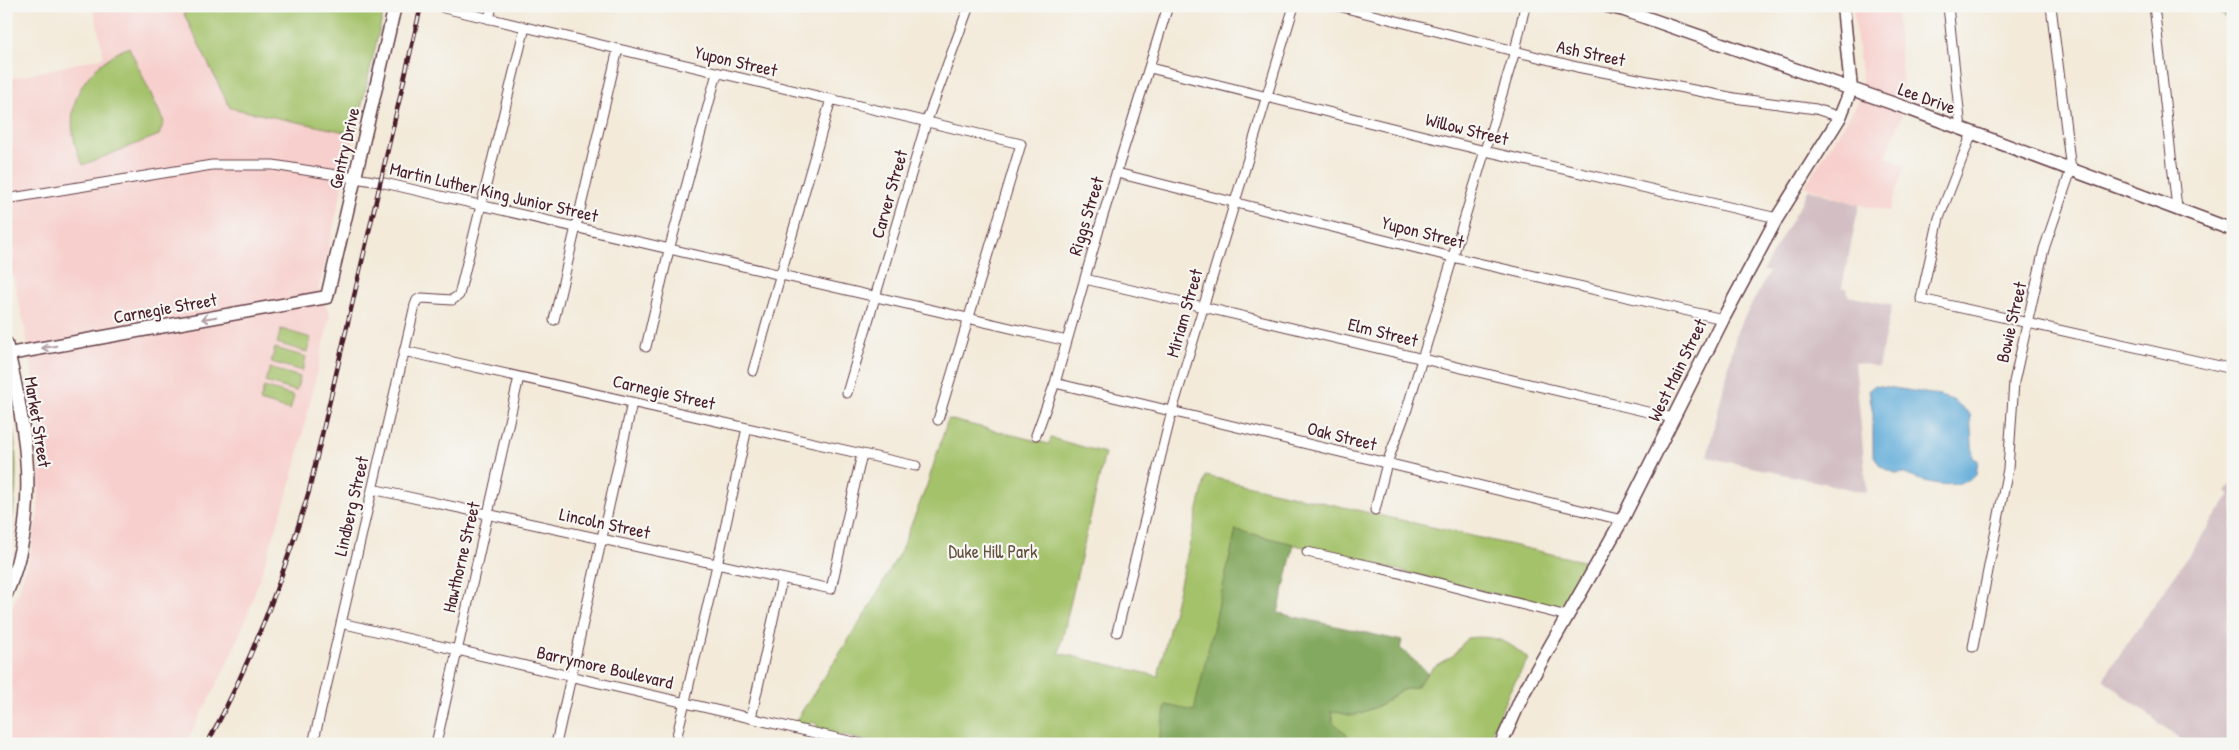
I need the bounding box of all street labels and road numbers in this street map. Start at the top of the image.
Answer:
street label: Ash Street [1554,34,1628,73]
street label: Yupon Street [692,39,781,83]
street label: Lee Drive [1895,76,1959,120]
street label: Gentry Drive [323,105,365,191]
street label: Willow Street [1423,107,1512,152]
street label: Carver Street [864,146,914,241]
street label: Martin Luther King Junior Street [387,156,601,228]
street label: Riggs Street [1062,173,1110,258]
street label: Yupon Street [1379,210,1468,255]
street label: Miriam Street [1159,265,1209,360]
street label: Bowie Street [1990,278,2033,365]
street label: Carnegie Street [111,286,219,329]
street label: Elm Street [1346,311,1421,353]
street label: West Main Street [1641,314,1713,426]
street label: Carnegie Street [610,368,718,416]
street label: Market Street [18,375,58,470]
street label: Oak Street [1305,415,1380,457]
street label: Lindberg Street [327,453,375,558]
street label: Hawthorne Street [436,498,486,615]
street label: Lincoln Street [557,501,653,545]
street label: Barrymore Boulevard [534,639,676,695]

